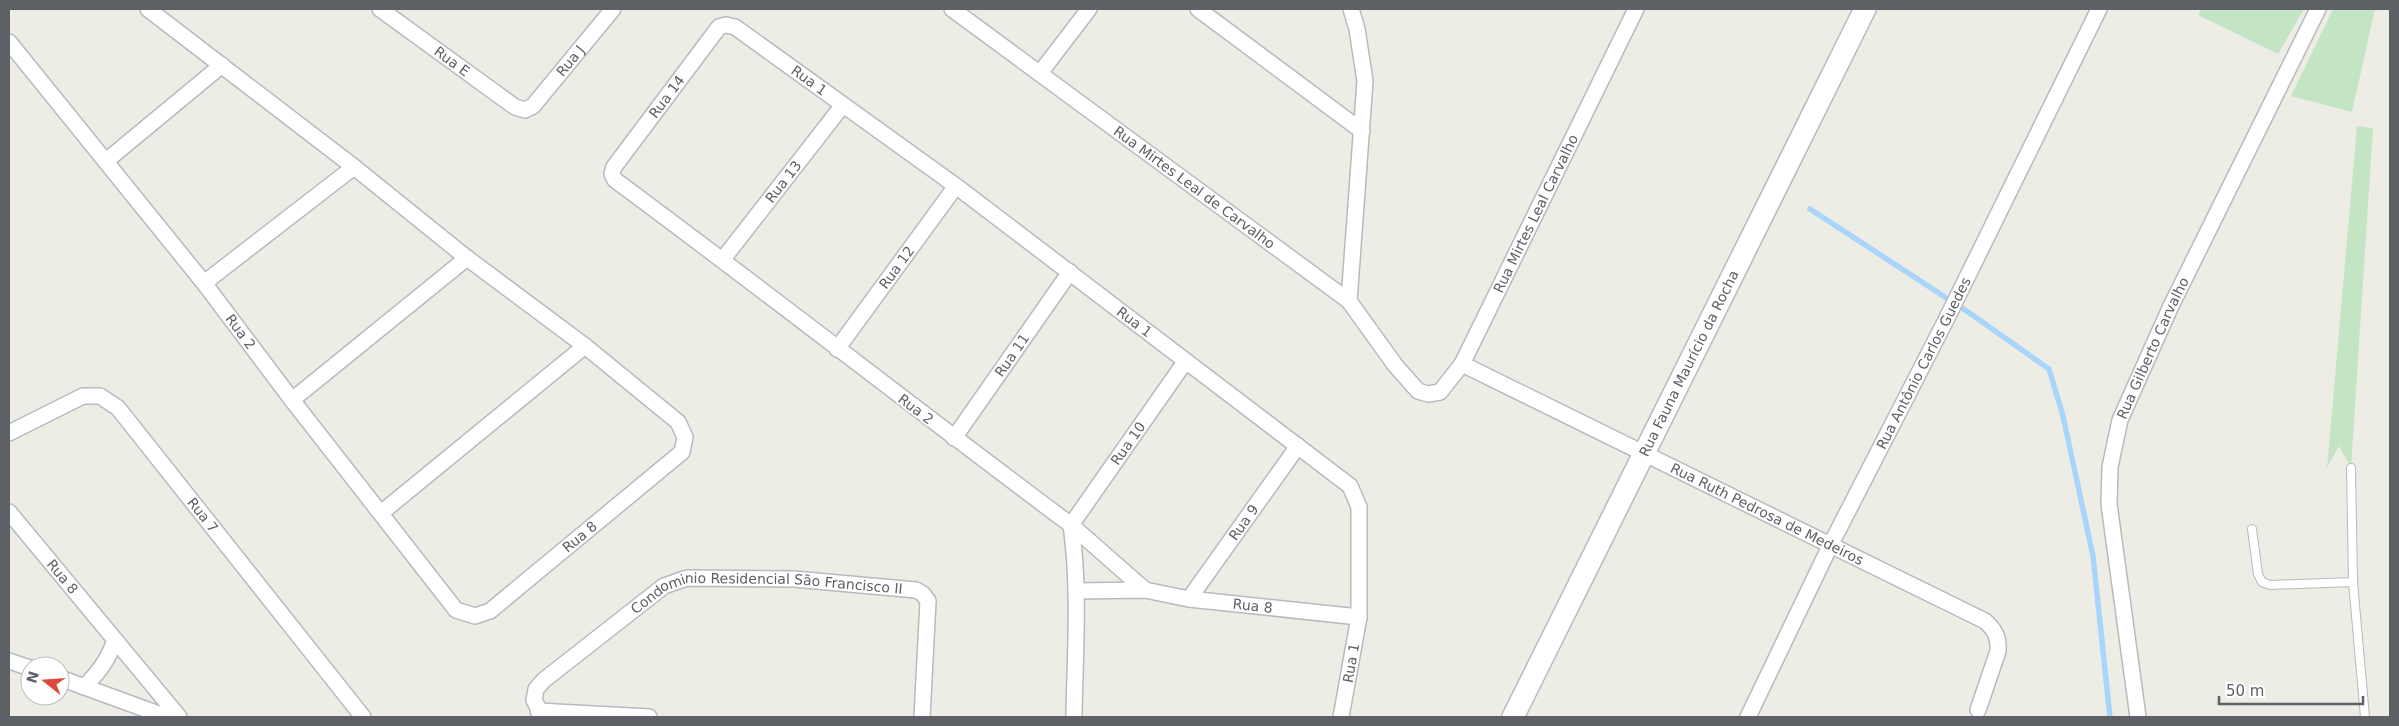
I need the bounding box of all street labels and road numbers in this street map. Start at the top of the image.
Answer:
street label: Rua J [553,42,588,79]
street label: Rua E [431,43,473,79]
street label: Rua 1 [788,62,830,99]
street label: Rua 14 [646,72,688,121]
street label: Rua Mirtes Leal de Carvalho [1111,123,1278,252]
street label: Rua Mirtes Leal Carvalho [1490,132,1581,295]
street label: Rua 13 [762,158,805,206]
street label: Rua 12 [876,243,917,292]
street label: Rua Fauna Maurício da Rocha [1636,268,1742,459]
street label: Rua Antônio Carlos Guedes [1873,275,1974,452]
street label: Rua Gilberto Carvalho [2114,275,2192,421]
street label: Rua 1 [1114,303,1155,340]
street label: Rua 2 [222,311,259,353]
street label: Rua 11 [991,331,1032,380]
street label: Rua 2 [895,391,937,427]
street label: Rua 10 [1107,419,1149,468]
street label: Rua Ruth Pedrosa de Medeiros [1668,460,1866,568]
street label: Rua 7 [184,494,222,536]
street label: Rua 9 [1225,502,1262,543]
street label: Rua 8 [559,518,600,556]
street label: Rua 8 [44,556,82,597]
street label: Condominio Residencial São Francisco II [627,570,903,617]
street label: Rua 8 [1232,596,1273,616]
street label: Rua 1 [1340,642,1362,684]

